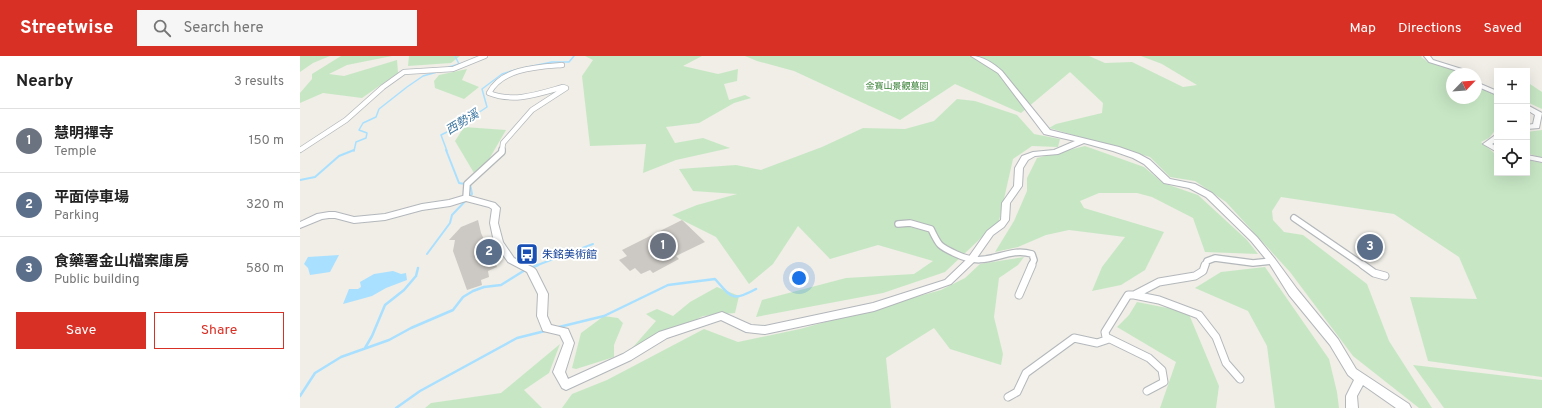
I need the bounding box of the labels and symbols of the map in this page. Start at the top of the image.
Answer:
north arrow [1446,68,1482,104]
park label: 金寶山景觀墓園 [865,81,929,92]
water label: 西勢溪 [443,106,484,139]
pin: 1 [650,231,676,261]
pin: 3 [1357,232,1383,262]
pin: 2 [476,237,502,267]
bus stop icon: 朱銘美術館 [514,241,540,267]
place label: 朱銘美術館 [542,248,597,262]
your location [789,268,809,288]

